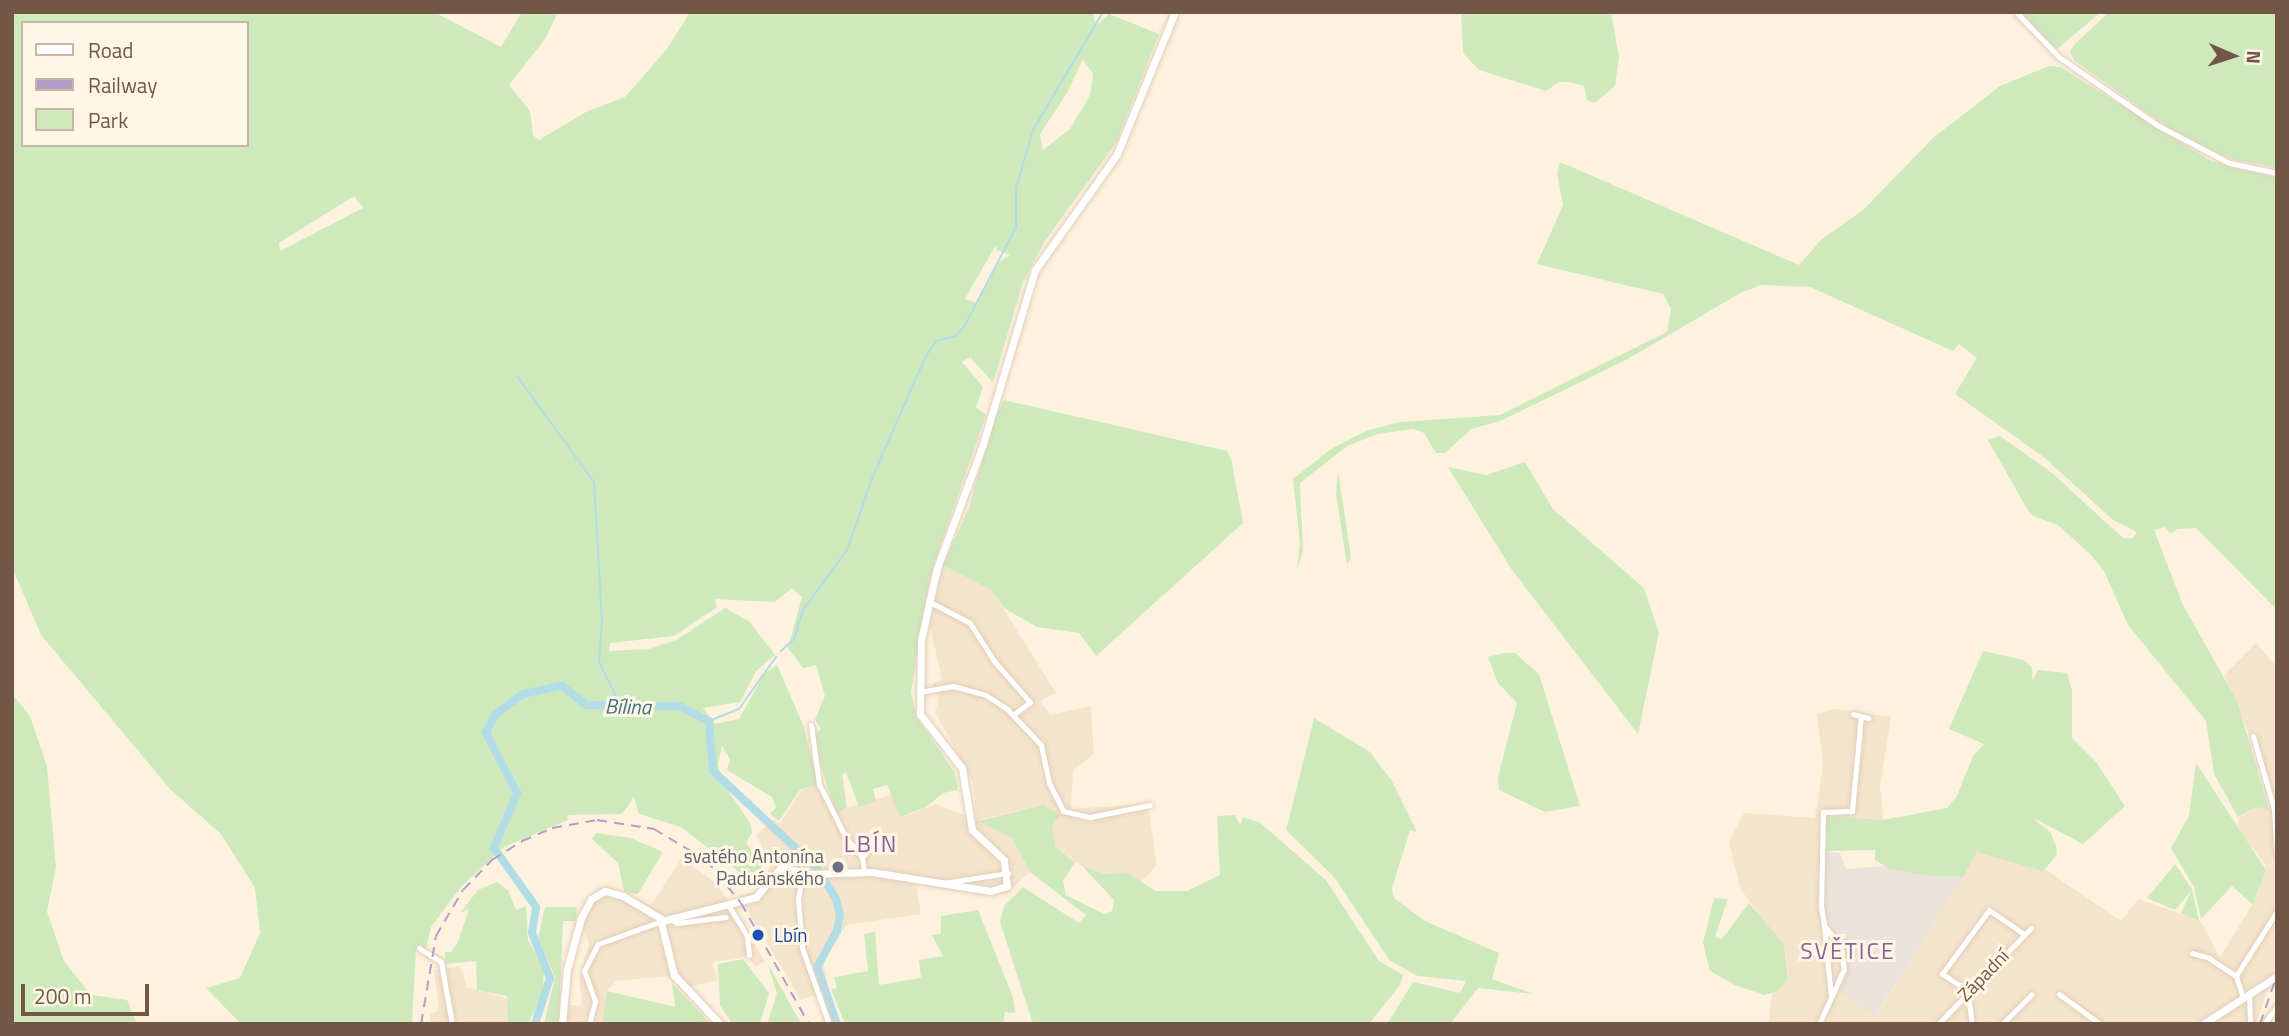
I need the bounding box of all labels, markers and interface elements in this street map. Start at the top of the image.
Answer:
legend [21,21,248,147]
north arrow [2198,21,2268,91]
text: Road [88,34,133,66]
text: N [2240,50,2269,64]
text: Railway [88,69,157,101]
text: Park [88,104,128,136]
water label: Bílina [605,693,651,719]
district label: LBÍN [844,830,898,858]
place label: svatého Antonína Paduánského [684,845,824,889]
marker: svatého Antonína Paduánského [830,859,846,875]
place label: Lbín [774,924,807,946]
marker: Lbín [748,925,768,945]
district label: SVĚTICE [1801,937,1895,965]
street label: Západní [1953,944,2013,1006]
scale bar [24,970,152,1014]
text: 200 m [34,980,91,1012]

